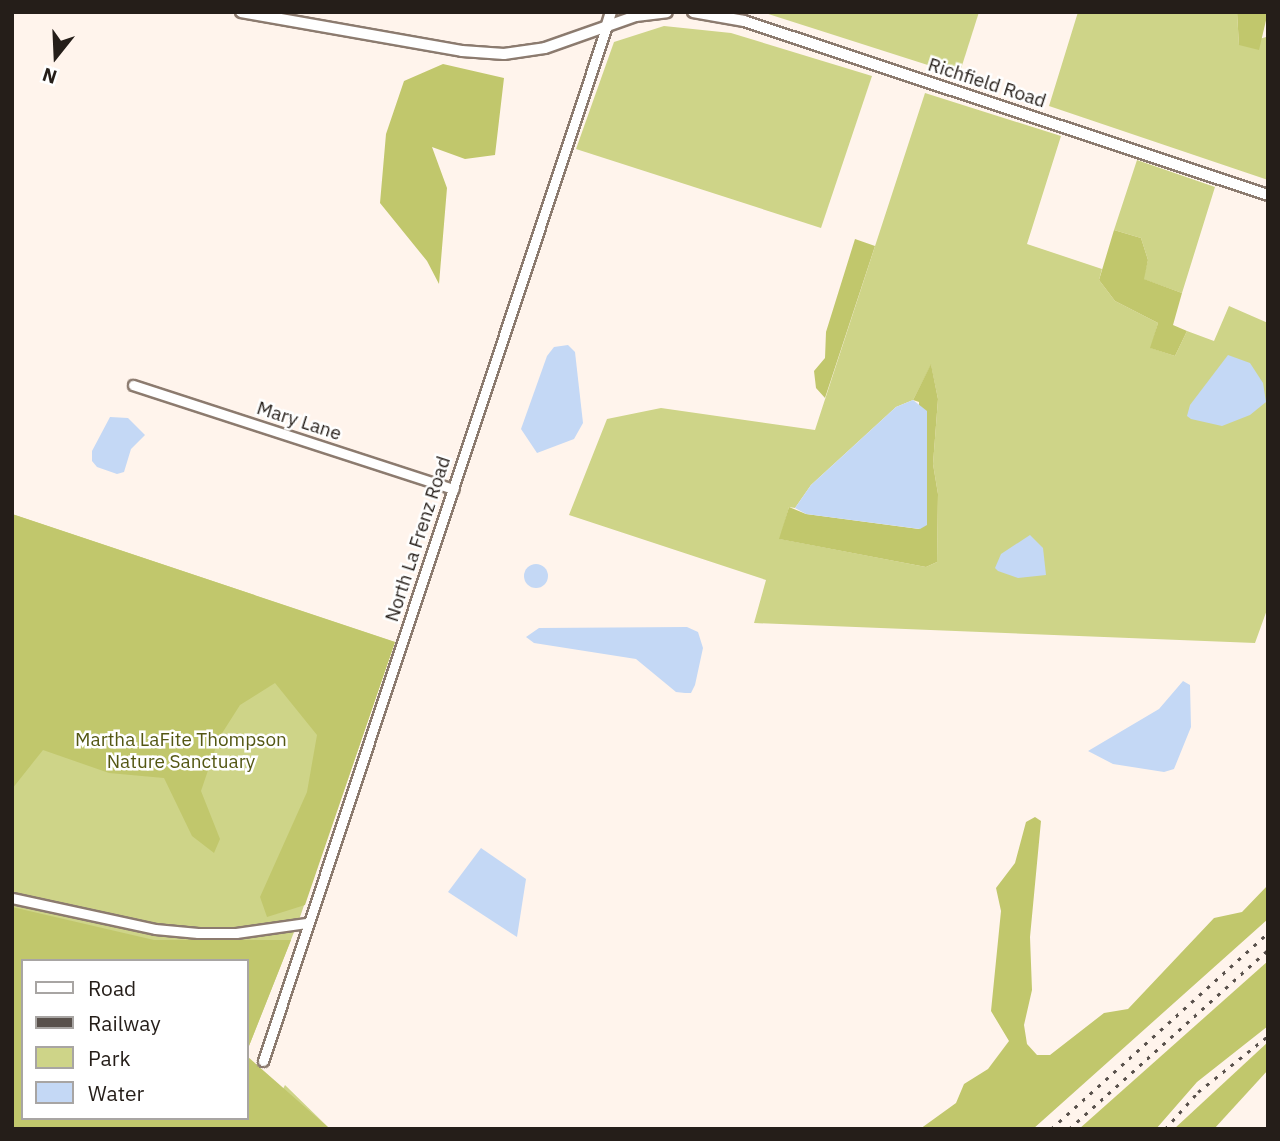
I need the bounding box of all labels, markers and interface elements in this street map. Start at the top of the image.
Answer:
north arrow [21,21,91,91]
street label: Richfield Road [925,53,1049,113]
text: N [39,62,60,90]
street label: Mary Lane [254,397,344,445]
street label: North La Frenz Road [381,453,455,625]
park label: Martha LaFite Thompson Nature Sanctuary [75,729,287,773]
legend [21,959,248,1120]
text: Road [88,974,136,1002]
text: Railway [88,1009,161,1037]
text: Park [88,1044,131,1072]
text: Water [88,1079,144,1107]

